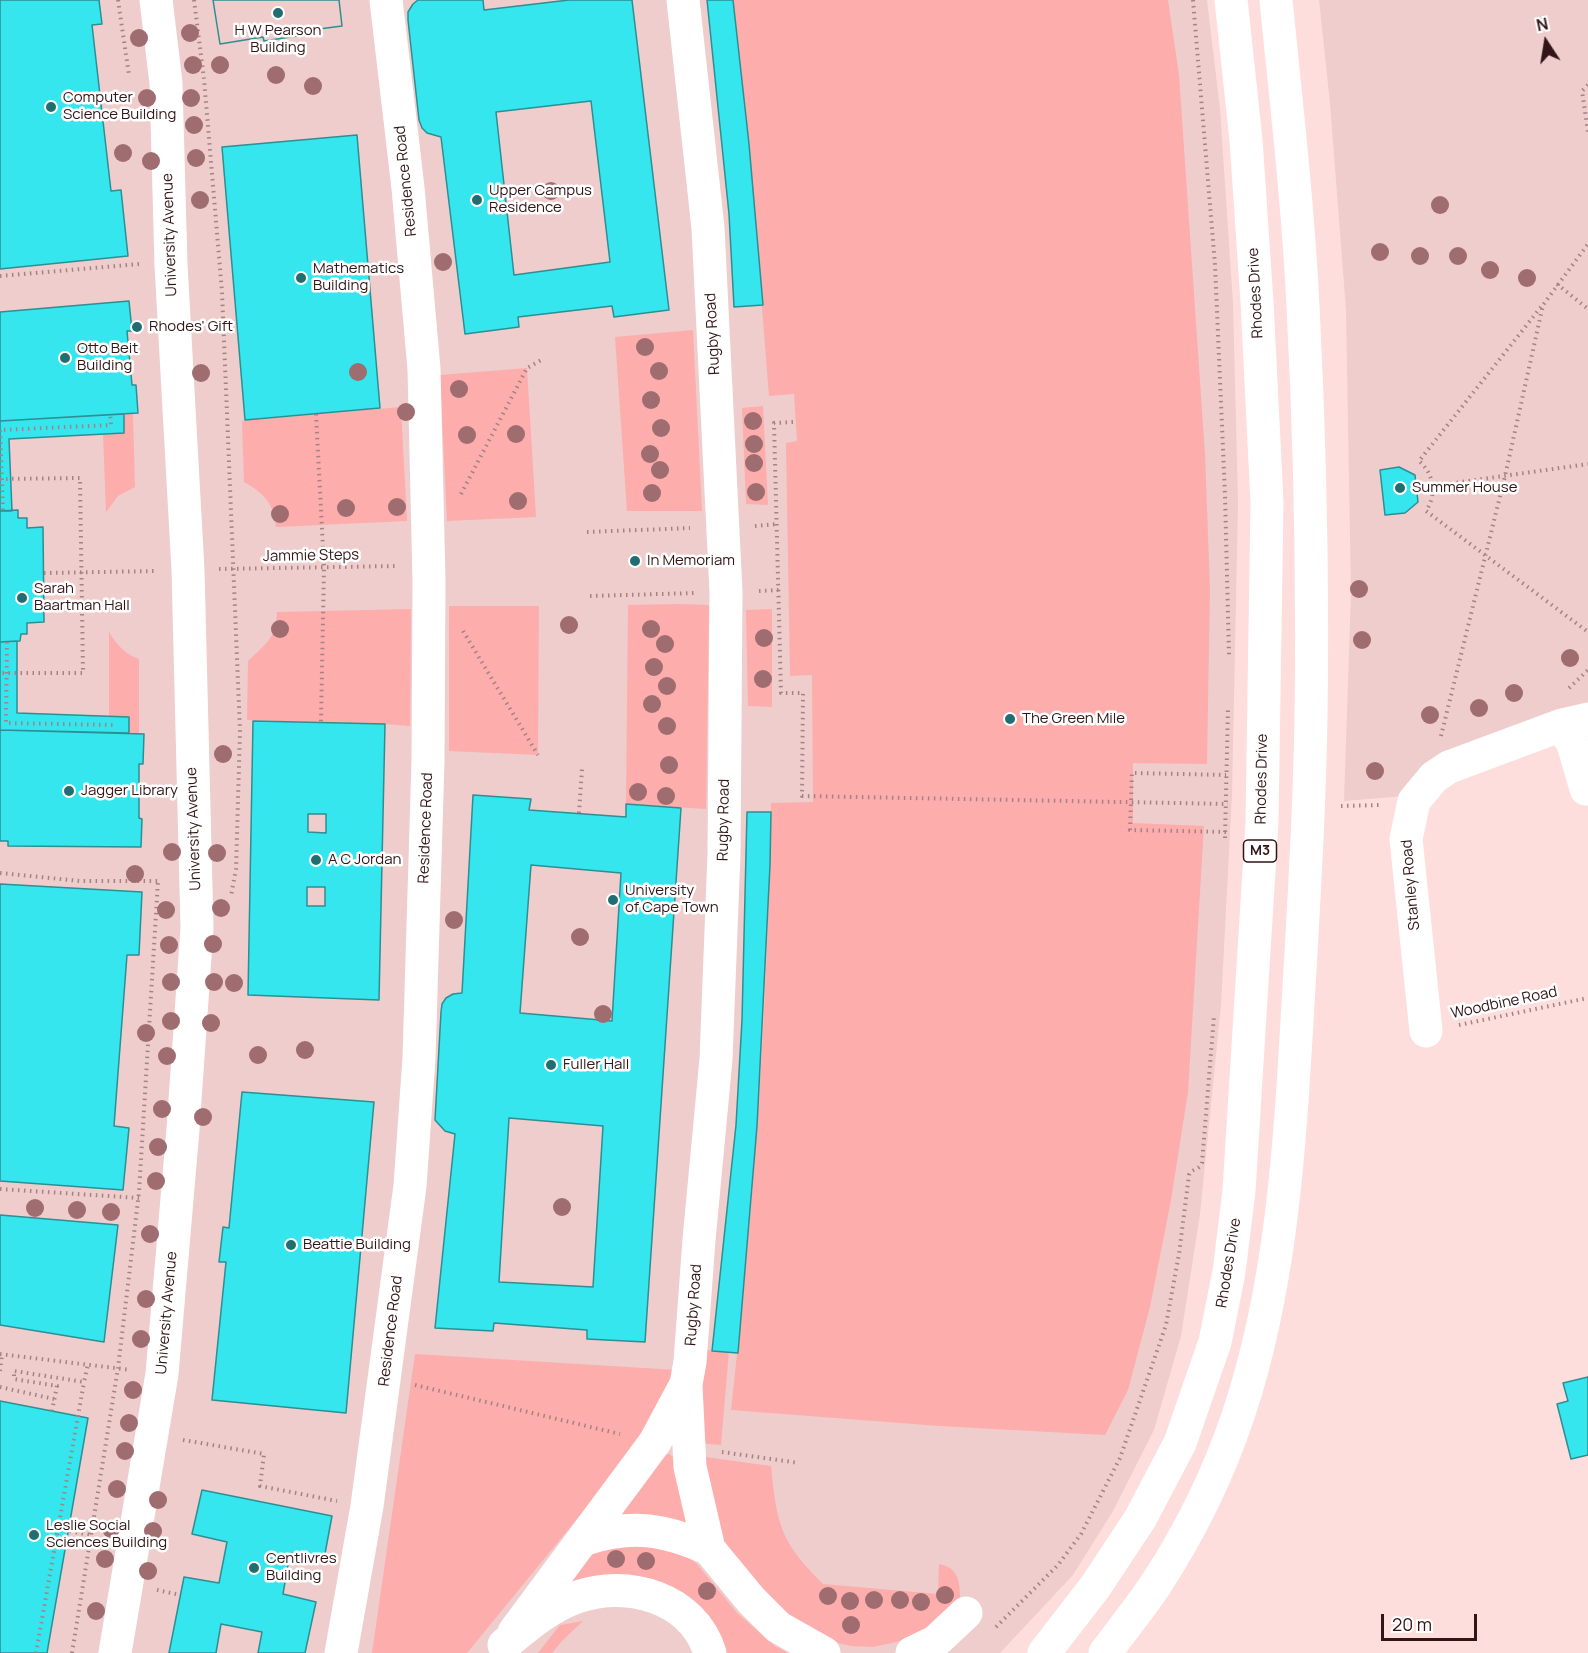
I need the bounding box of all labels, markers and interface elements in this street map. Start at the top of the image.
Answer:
marker: H W Pearson Building [271,6,285,20]
north arrow [1516,12,1576,72]
text: N [1534,12,1550,36]
place label: H W Pearson Building [234,22,322,57]
place label: Computer Science Building [63,89,176,124]
marker: Computer Science Building [44,100,58,114]
street label: Residence Road [391,125,421,237]
street label: University Avenue [159,173,181,297]
place label: Upper Campus Residence [489,182,592,217]
marker: Upper Campus Residence [470,193,484,207]
street label: Rhodes Drive [1245,247,1267,339]
place label: Mathematics Building [313,260,404,295]
marker: Mathematics Building [294,271,308,285]
street label: Rugby Road [702,292,724,376]
place label: Rhodes' Gift [149,318,233,336]
marker: Rhodes' Gift [130,320,144,334]
place label: Otto Beit Building [77,340,138,375]
marker: Otto Beit Building [58,351,72,365]
place label: Summer House [1412,479,1517,497]
marker: Summer House [1393,481,1407,495]
street label: Jammie Steps [263,546,359,566]
place label: In Memoriam [647,552,735,570]
marker: In Memoriam [628,554,642,568]
place label: Sarah Baartman Hall [34,580,130,615]
marker: Sarah Baartman Hall [15,591,29,605]
place label: The Green Mile [1022,710,1125,728]
marker: The Green Mile [1003,712,1017,726]
street label: Rhodes Drive [1252,733,1272,825]
street label: University Avenue [183,767,205,891]
street label: Residence Road [415,772,437,884]
street label: Rugby Road [714,779,734,861]
place label: Jagger Library [81,782,178,800]
marker: Jagger Library [62,784,76,798]
street label: Stanley Road [1398,839,1424,931]
road number: M3 [1244,840,1276,862]
place label: A C Jordan [328,851,401,869]
marker: A C Jordan [309,853,323,867]
place label: University of Cape Town [625,882,719,917]
marker: University of Cape Town [606,893,620,907]
street label: Woodbine Road [1449,983,1559,1023]
place label: Fuller Hall [563,1056,629,1074]
marker: Fuller Hall [544,1058,558,1072]
street label: Rhodes Drive [1213,1217,1245,1309]
place label: Beattie Building [303,1236,411,1254]
marker: Beattie Building [284,1238,298,1252]
street label: University Avenue [153,1251,181,1375]
street label: Rugby Road [682,1263,706,1347]
street label: Residence Road [375,1275,407,1387]
place label: Leslie Social Sciences Building [46,1517,167,1552]
marker: Leslie Social Sciences Building [27,1528,41,1542]
place label: Centlivres Building [266,1550,337,1585]
marker: Centlivres Building [247,1561,261,1575]
scale bar [1384,1602,1480,1640]
text: 20 m [1392,1612,1432,1636]

